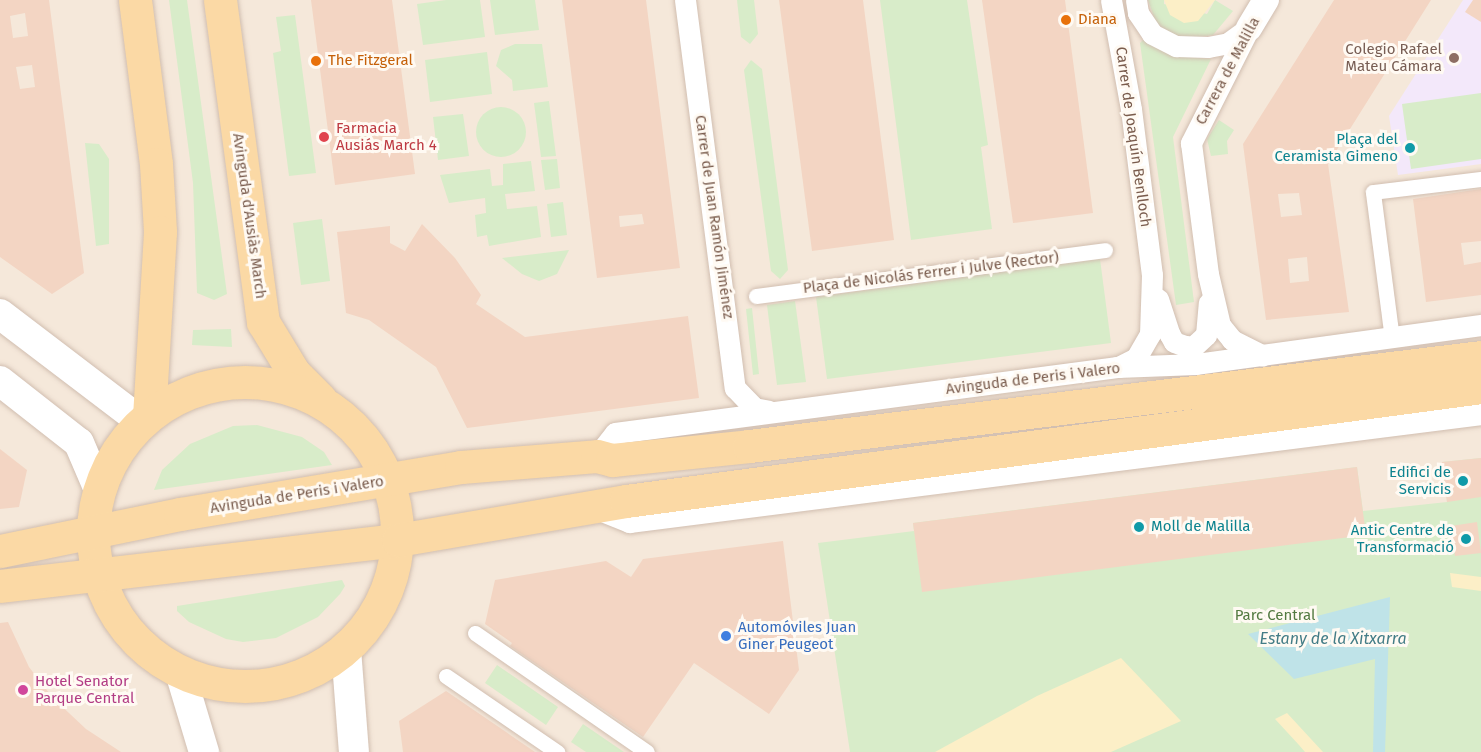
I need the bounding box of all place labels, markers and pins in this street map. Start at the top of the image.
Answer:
place label: Diana [1078,11,1117,29]
marker: Diana [1059,13,1073,27]
place label: Colegio Rafael Mateu Cámara [1345,40,1442,75]
marker: Colegio Rafael Mateu Cámara [1447,51,1461,65]
place label: The Fitzgeral [328,52,413,70]
marker: The Fitzgeral [309,54,323,68]
place label: Farmacia Ausiás March 4 [336,119,437,154]
marker: Farmacia Ausiás March 4 [317,130,331,144]
place label: Plaça del Ceramista Gimeno [1274,130,1398,165]
marker: Plaça del Ceramista Gimeno [1403,141,1417,155]
place label: Edifici de Servicis [1389,463,1451,498]
marker: Edifici de Servicis [1456,474,1470,488]
place label: Moll de Malilla [1151,518,1250,536]
marker: Moll de Malilla [1132,520,1146,534]
place label: Antic Centre de Transformació [1351,521,1454,556]
marker: Antic Centre de Transformació [1459,532,1473,546]
place label: Automóviles Juan Giner Peugeot [738,618,856,653]
marker: Automóviles Juan Giner Peugeot [719,629,733,643]
place label: Hotel Senator Parque Central [35,672,134,707]
marker: Hotel Senator Parque Central [16,683,30,697]

